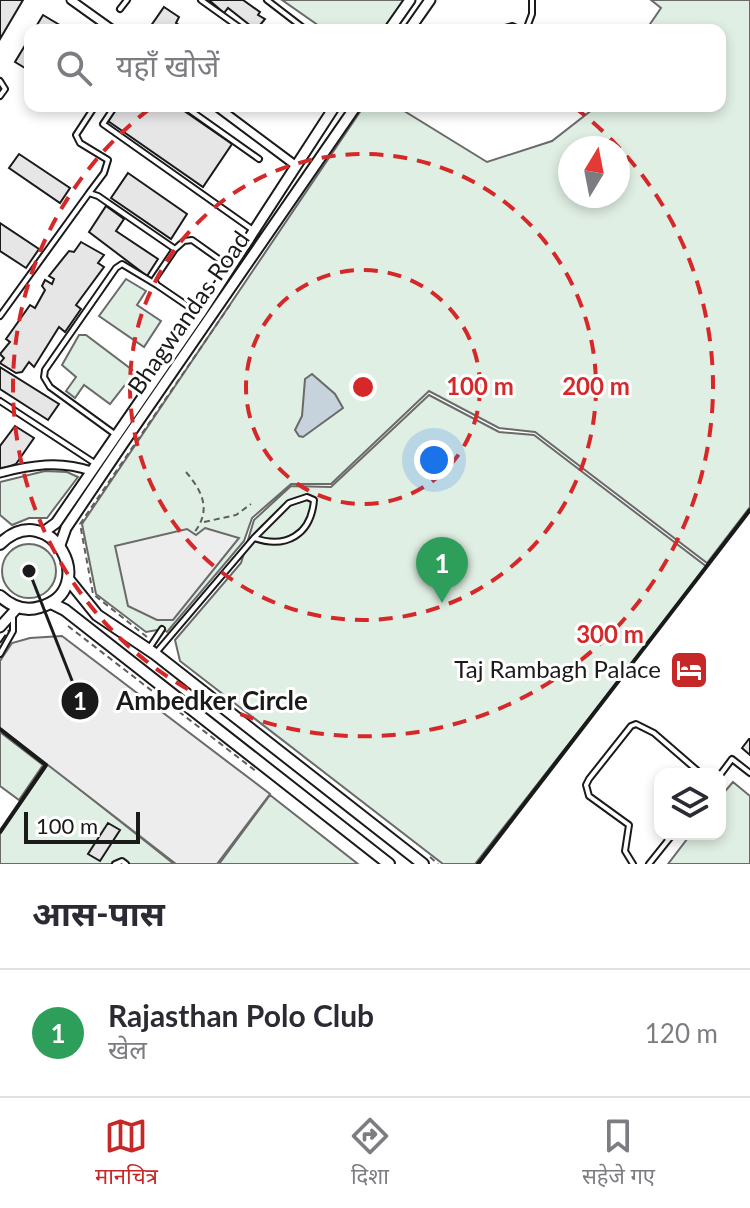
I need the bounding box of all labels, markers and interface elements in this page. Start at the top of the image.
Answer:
search box [24,24,726,112]
icon: search [52,46,96,90]
text: यहाँ खोजें [116,47,219,83]
north arrow [558,136,630,208]
street label: Bhagwandas Road [121,225,255,399]
text: 100 m [446,371,514,400]
text: 200 m [562,371,630,400]
centre of rings [349,373,377,401]
your location [414,440,454,480]
pin: 1 [416,537,468,603]
text: 300 m [576,619,644,648]
hotel icon: Taj Rambagh Palace [668,649,710,691]
place label: Taj Rambagh Palace [454,654,661,683]
callout: Ambedker Circle [60,676,324,726]
text: Ambedker Circle [115,684,308,716]
text: 1 [73,686,87,715]
map controls [654,768,726,840]
button: layers [654,768,726,840]
scale bar [24,808,140,844]
text: 100 m [36,812,98,839]
text: आस-पास [32,892,165,933]
text: Rajasthan Polo Club [108,997,374,1033]
text: 1 [50,1017,66,1049]
text: 120 m [645,1017,718,1049]
text: खेल [108,1033,147,1065]
tab: मानचित्र [95,1114,158,1193]
tab: दिशा [348,1114,392,1193]
tab: सहेजे गए [582,1114,655,1193]

